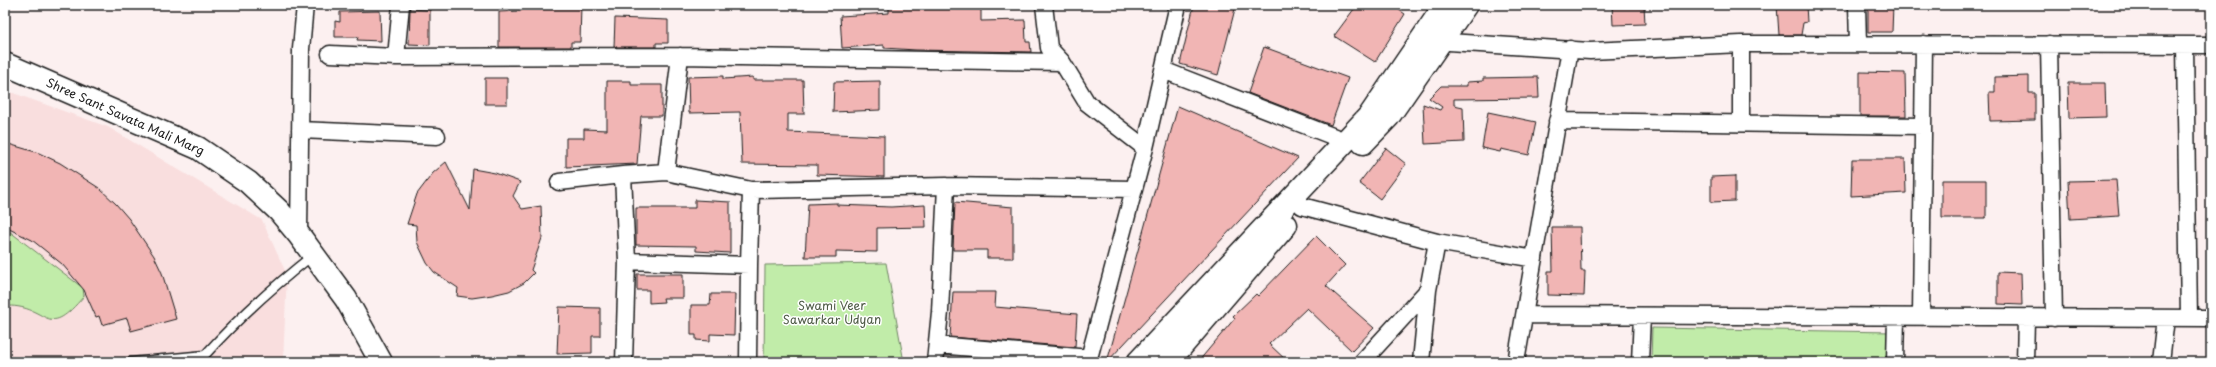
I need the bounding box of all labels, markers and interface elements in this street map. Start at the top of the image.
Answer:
street label: Shree Sant Savata Mali Marg [43,73,208,159]
park label: Swami Veer Sawarkar Udyan [783,296,881,328]

